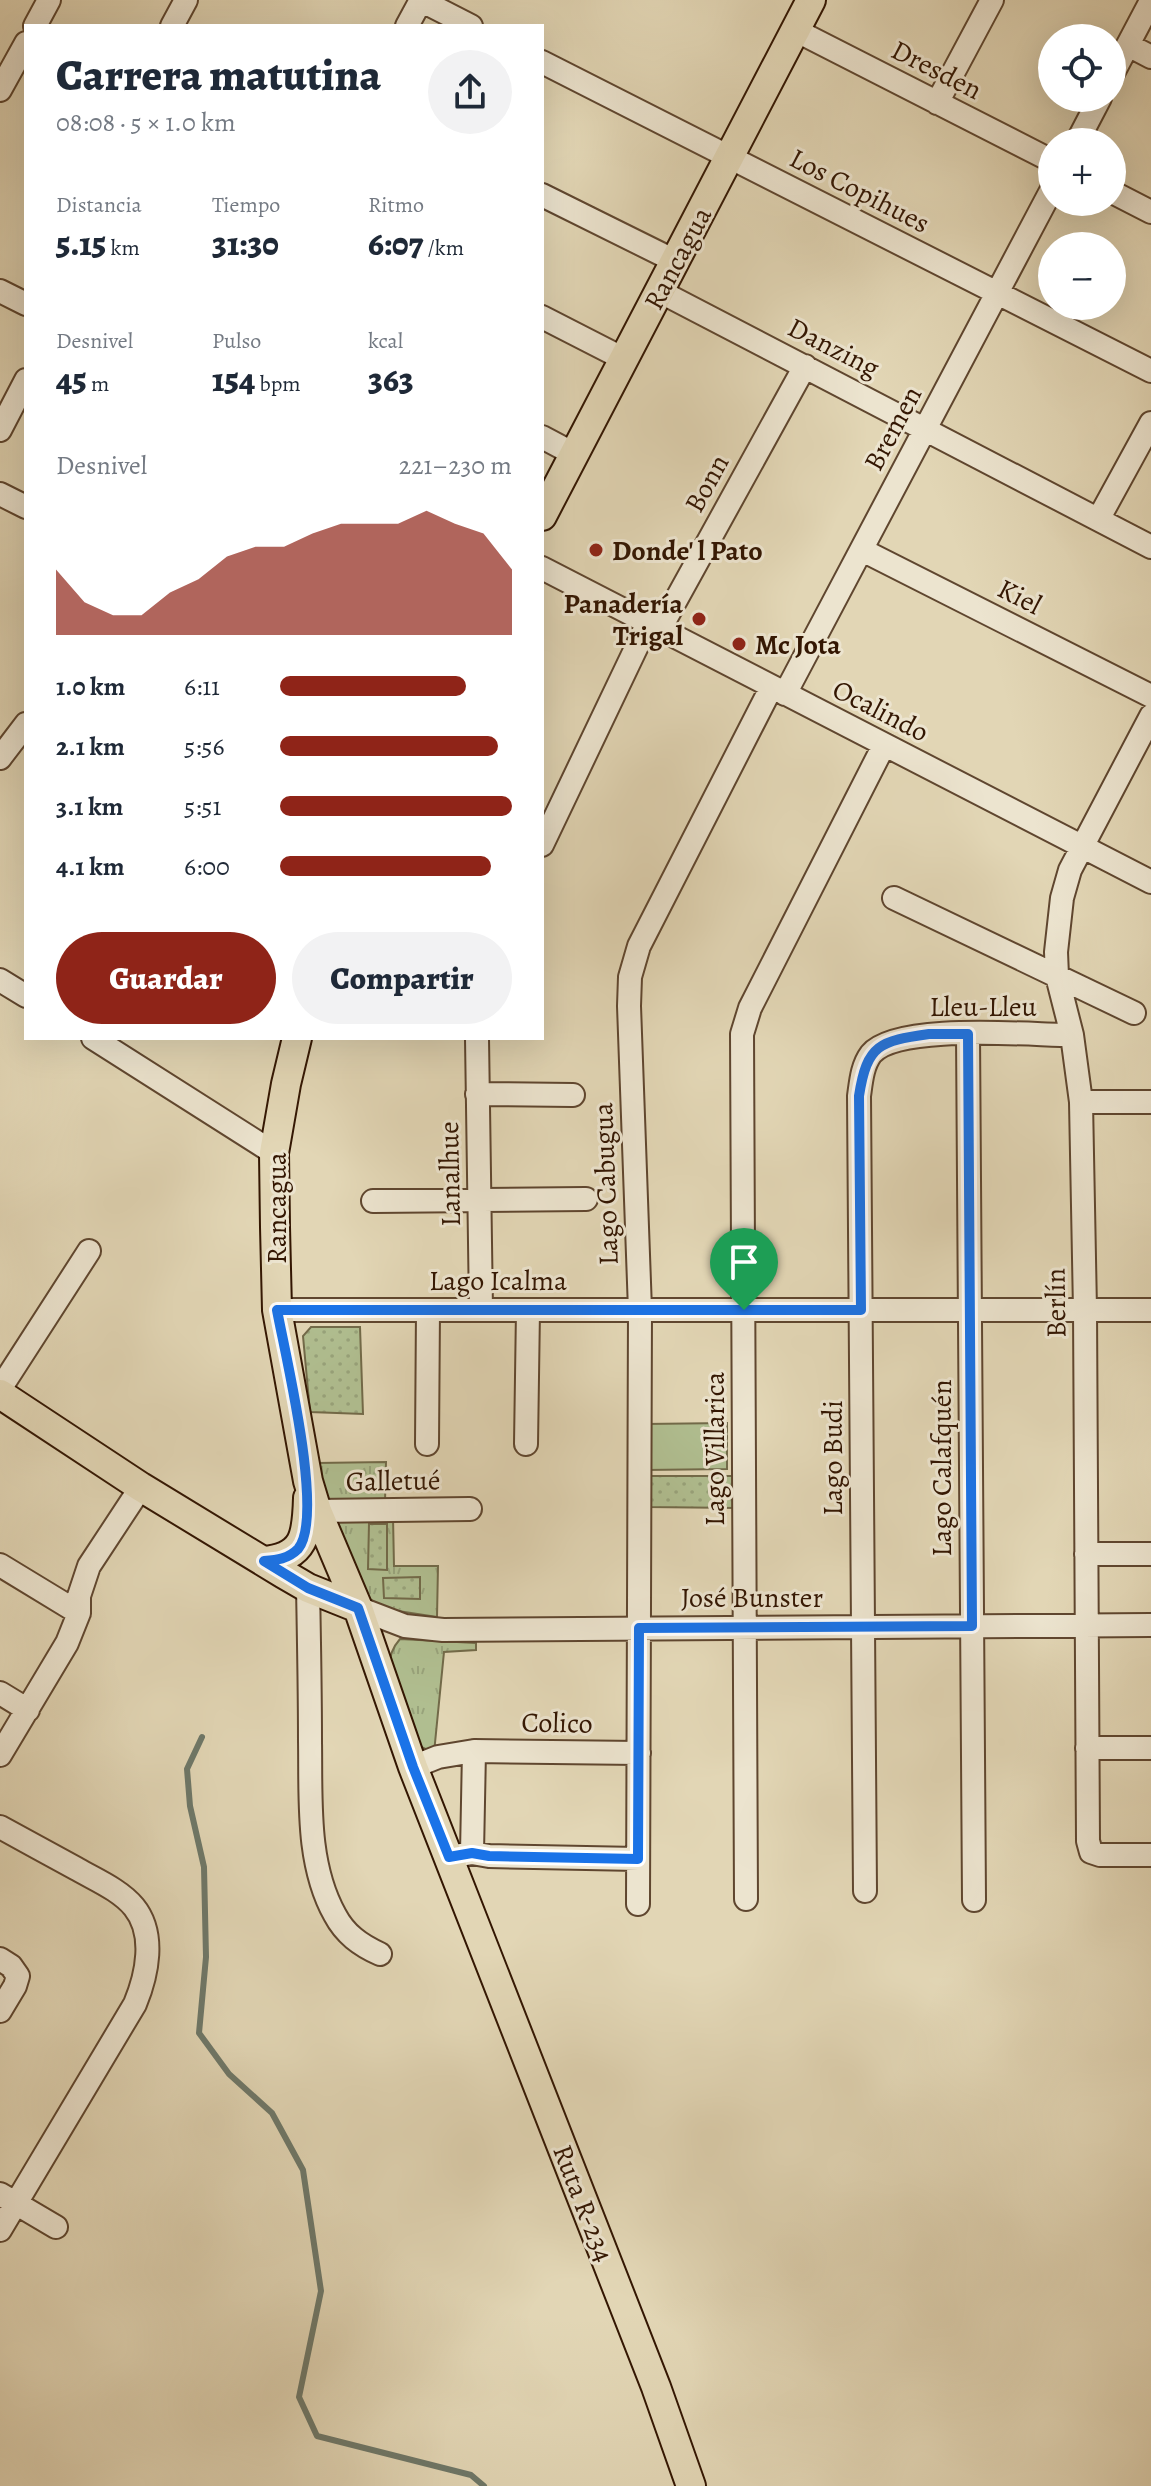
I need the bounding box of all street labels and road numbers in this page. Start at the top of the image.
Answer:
street label: Dresden [885,31,988,109]
street label: Los Copihues [783,139,936,242]
street label: Rancagua [635,200,721,317]
street label: Danzing [781,309,886,387]
street label: Bremen [855,380,931,477]
street label: Bonn [675,448,738,519]
street label: Kiel [991,570,1048,624]
street label: Ocalindo [826,671,935,751]
street label: Lleu-Lleu [929,988,1037,1026]
street label: Lago Cabugua [584,1102,628,1266]
street label: Lanalhue [430,1121,470,1227]
street label: Rancagua [258,1152,296,1264]
street label: Lago Icalma [429,1262,567,1300]
street label: Berlín [1036,1268,1076,1338]
street label: Lago Villarica [696,1372,734,1526]
street label: Lago Calafquén [923,1379,961,1557]
street label: Lago Budi [814,1400,852,1516]
street label: Galletué [345,1461,441,1501]
street label: José Bunster [681,1579,823,1617]
street label: Colico [521,1703,593,1743]
street label: Ruta R-234 [543,2139,623,2267]

